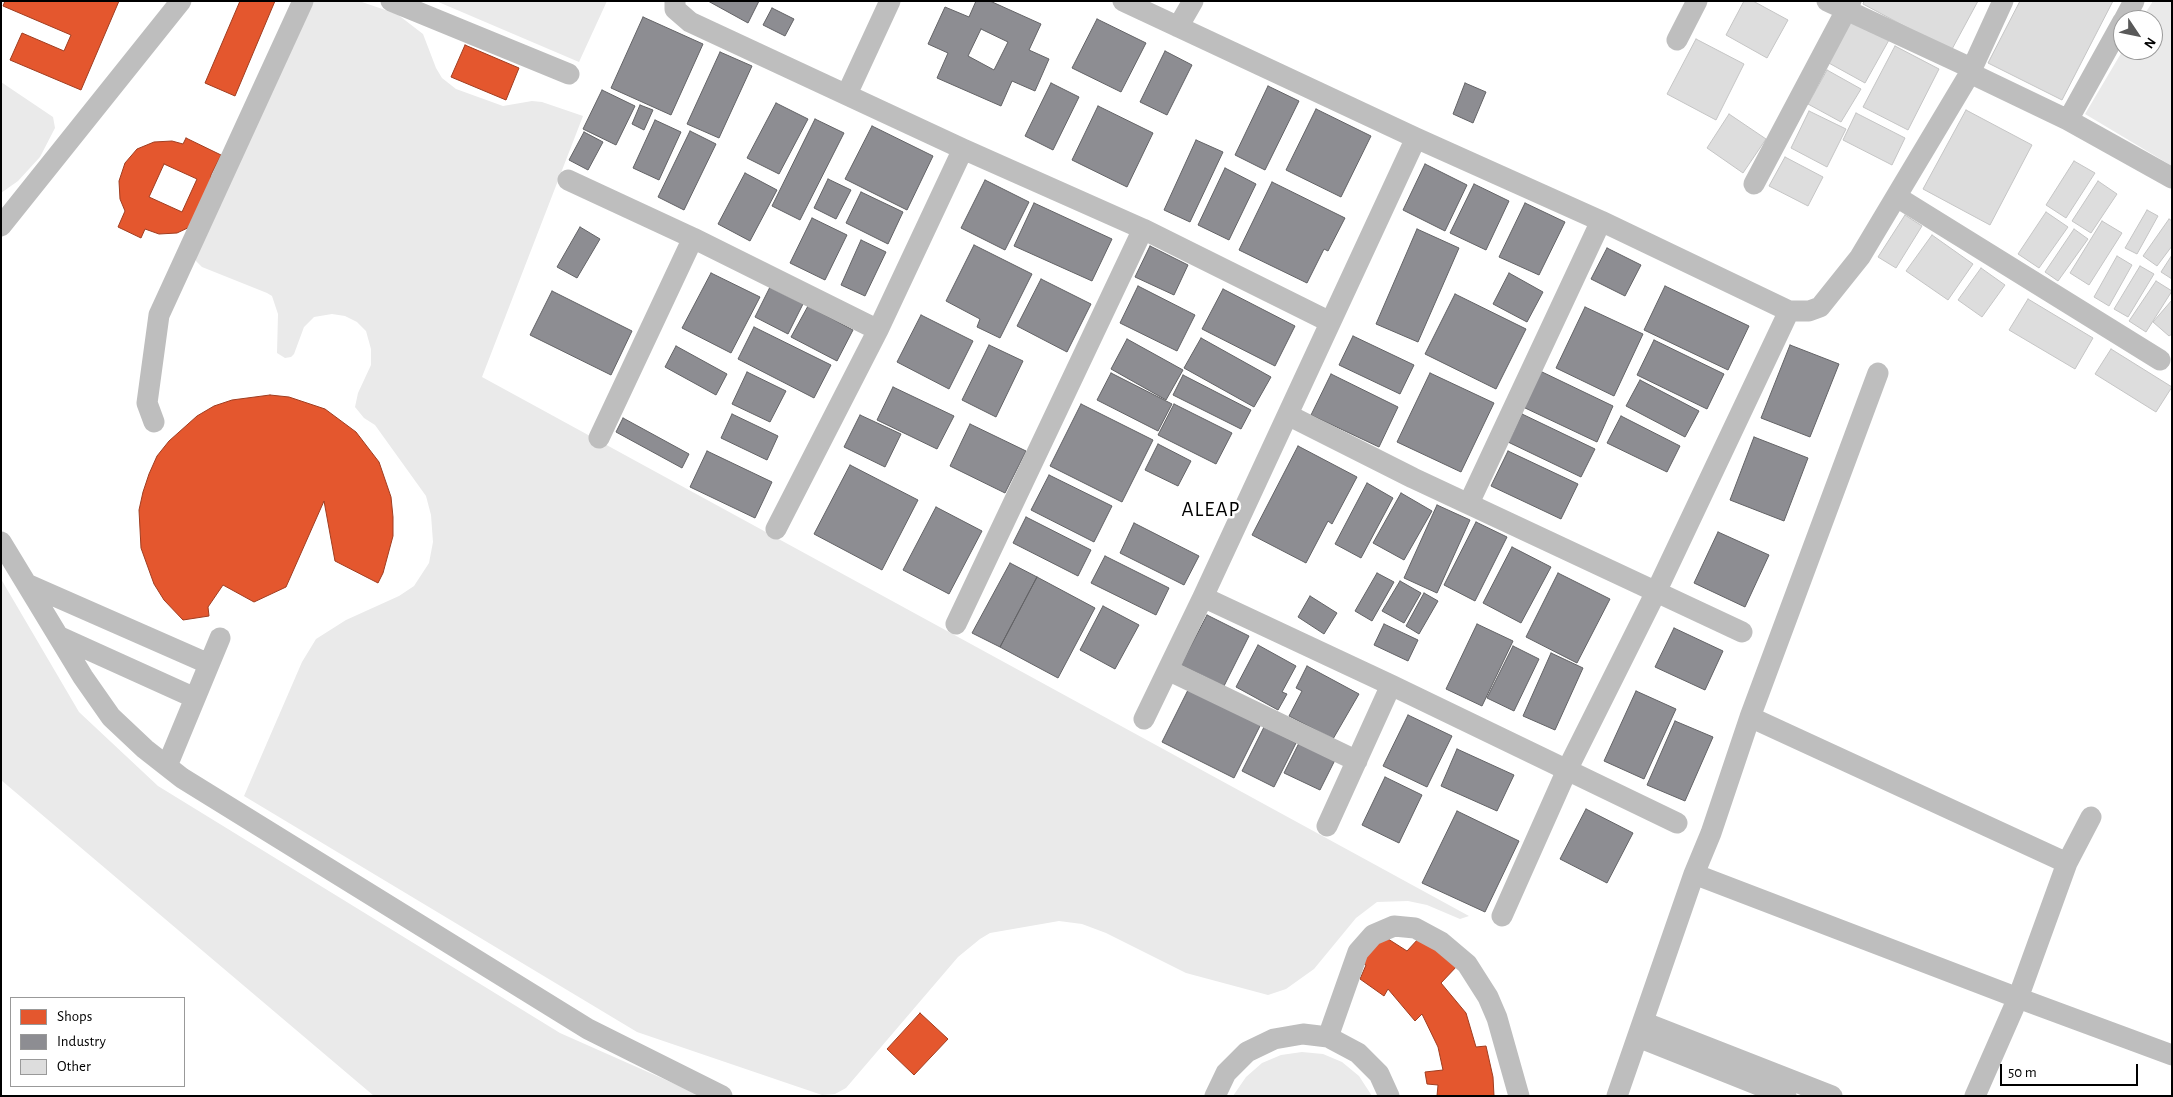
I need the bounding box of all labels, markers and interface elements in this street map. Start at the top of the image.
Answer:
north arrow [2113,10,2163,60]
text: N [2141,35,2158,51]
district label: ALEAP [1181,497,1241,523]
legend [10,997,185,1087]
text: Shops [57,1009,92,1024]
text: Industry [57,1034,106,1049]
scale bar [2003,1054,2140,1086]
text: Other [57,1059,91,1074]
text: 50 m [2008,1065,2037,1080]

